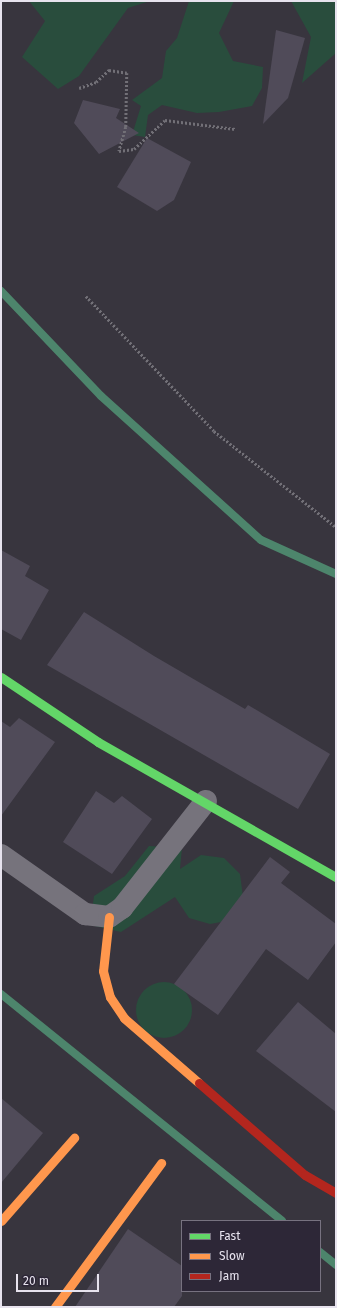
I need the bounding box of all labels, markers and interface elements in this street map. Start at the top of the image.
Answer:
legend [181,1220,321,1292]
text: Fast [219,1229,241,1243]
text: Slow [219,1249,245,1263]
scale bar [18,1266,101,1292]
text: Jam [219,1269,239,1283]
text: 20 m [23,1274,49,1288]

